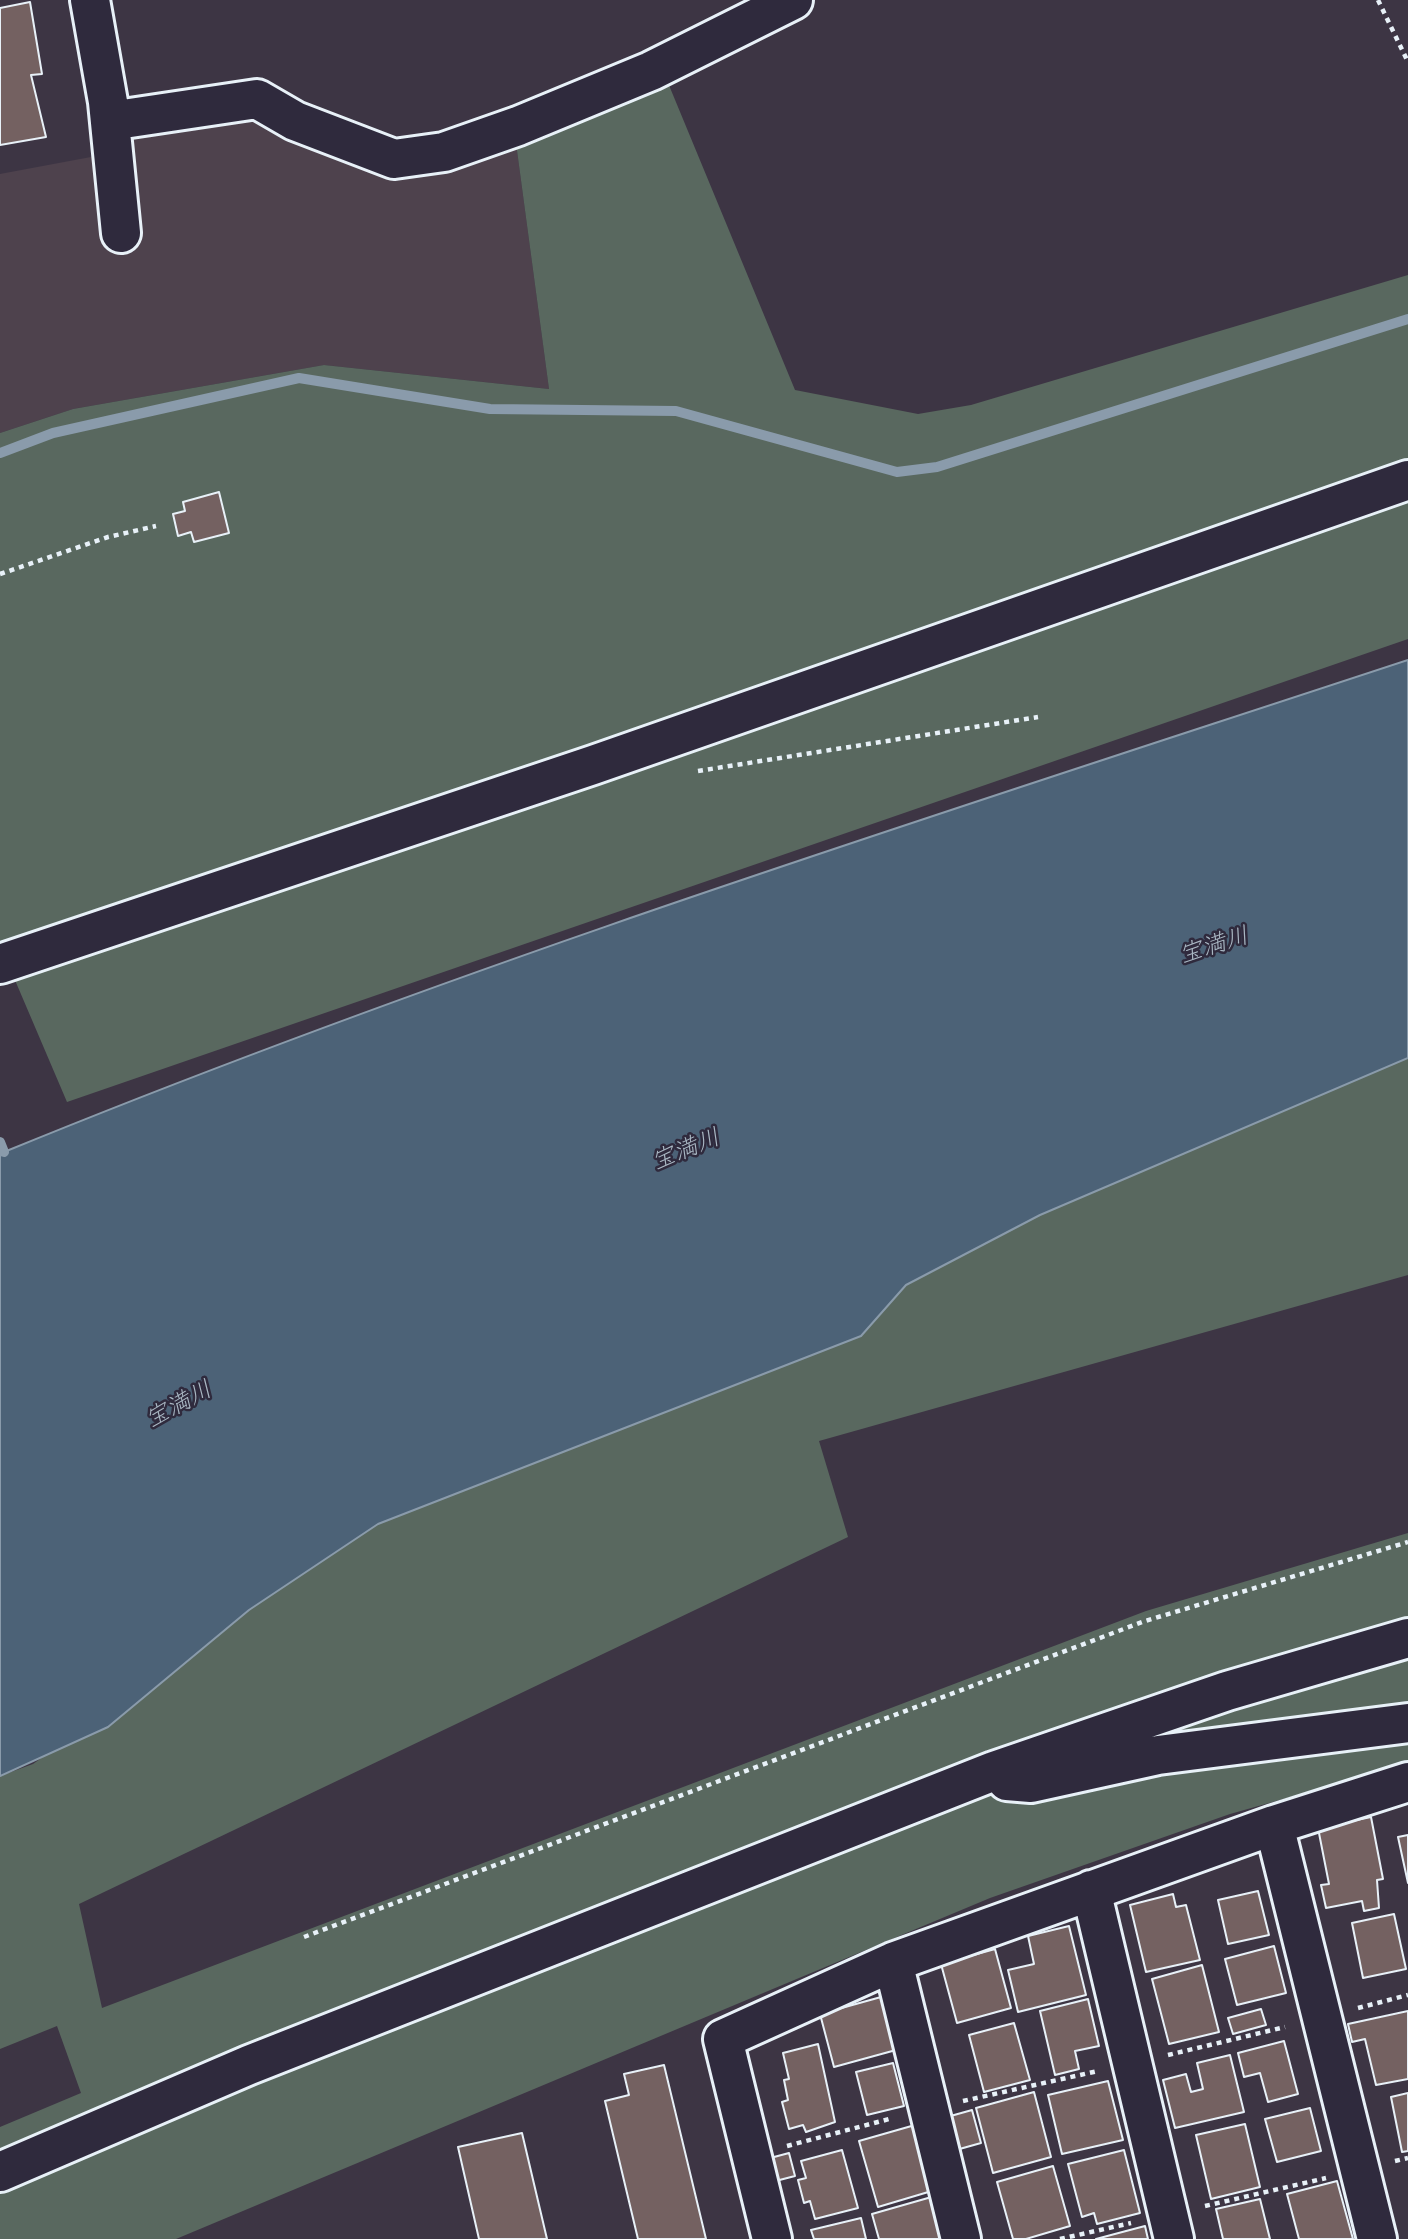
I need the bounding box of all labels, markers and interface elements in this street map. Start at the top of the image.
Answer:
water label: 宝満川 [1175,922,1253,970]
water label: 宝満川 [647,1123,725,1177]
water label: 宝満川 [140,1375,218,1435]

